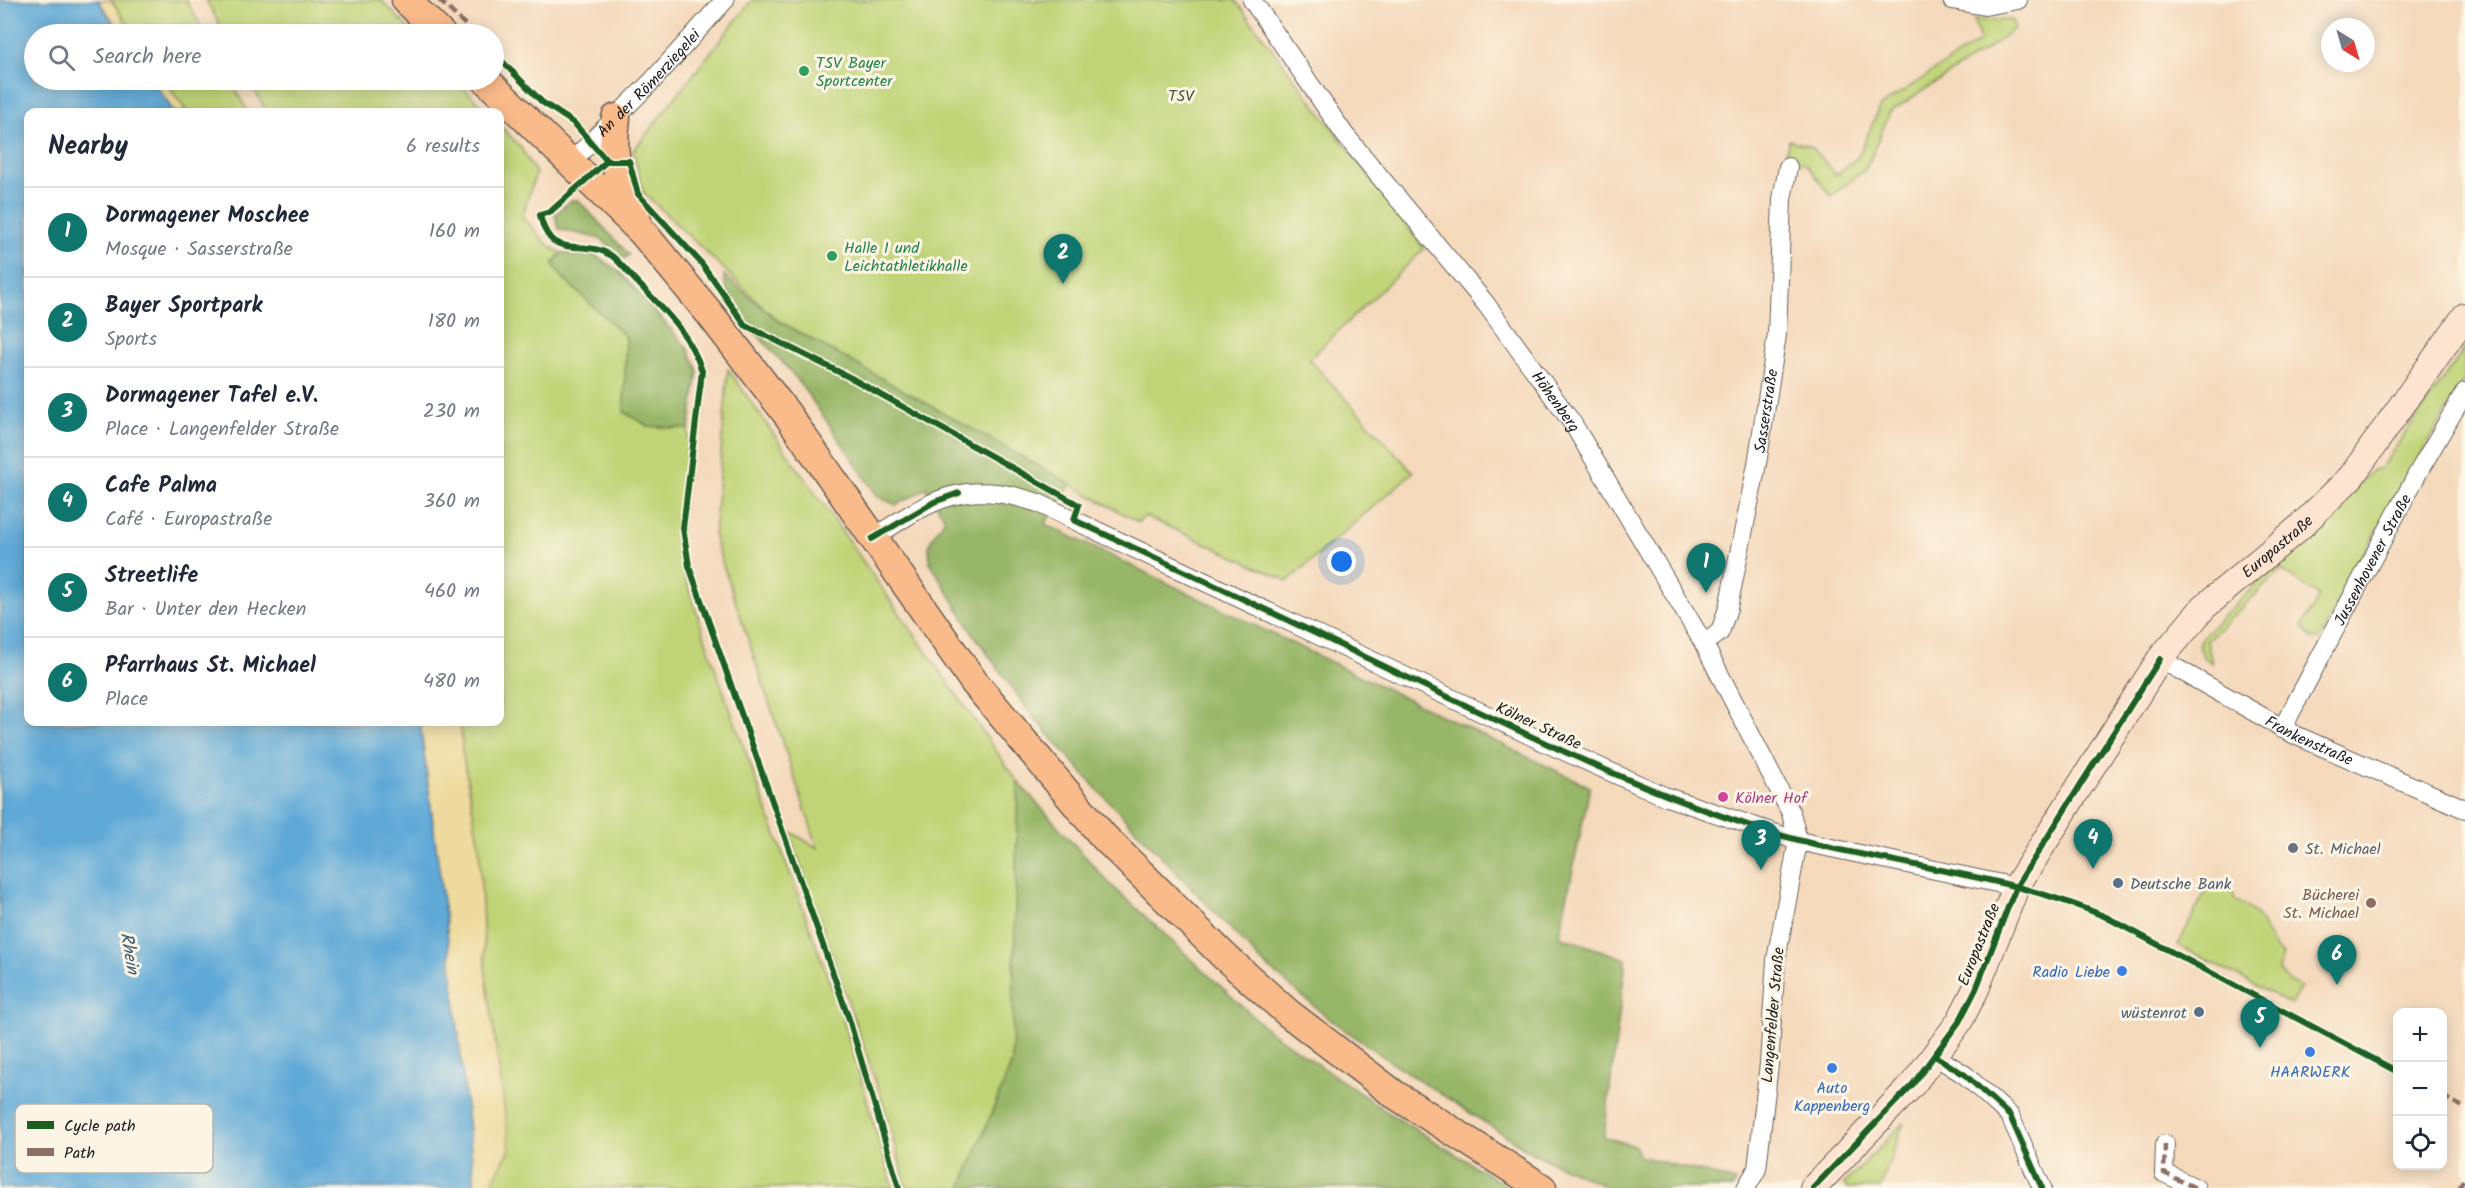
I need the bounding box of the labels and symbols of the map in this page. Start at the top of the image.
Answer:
north arrow [2321,18,2375,72]
street label: An der Römerziegelei [591,23,708,144]
place label: TSV Bayer Sportcenter [816,51,894,94]
marker: TSV Bayer Sportcenter [797,64,811,78]
park label: TSV [1168,84,1195,109]
pin: 2 [1044,234,1082,284]
place label: Halle 1 und Leichtathletikhalle [844,236,968,279]
marker: Halle 1 und Leichtathletikhalle [825,249,839,263]
street label: Höhenberg [1524,366,1586,437]
street label: Sasserstraße [1748,367,1786,455]
street label: Jussenhovener Straße [2328,490,2419,630]
street label: Europastraße [2236,510,2320,585]
pin: 1 [1686,544,1726,593]
your location [1327,547,1356,576]
street label: Kölner Straße [1491,696,1585,757]
street label: Frankenstraße [2260,709,2357,773]
place label: Kölner Hof [1735,786,1809,811]
marker: Kölner Hof [1716,790,1730,804]
pin: 3 [1742,820,1780,870]
pin: 4 [2074,820,2112,869]
place label: St. Michael [2305,837,2381,862]
marker: St. Michael [2286,841,2300,855]
place label: Deutsche Bank [2130,872,2232,897]
marker: Deutsche Bank [2111,876,2125,890]
place label: Bücherei St. Michael [2283,883,2360,926]
marker: Bücherei St. Michael [2364,896,2378,910]
street label: Europastraße [1951,899,2007,990]
water label: Rhein [111,930,147,978]
pin: 6 [2318,936,2356,985]
street label: Langenfelder Straße [1755,946,1792,1084]
place label: Radio Liebe [2032,960,2110,985]
marker: Radio Liebe [2115,964,2129,978]
pin: 5 [2240,998,2280,1048]
place label: wüstenrot [2121,1001,2188,1026]
marker: wüstenrot [2192,1005,2206,1019]
marker: HAARWERK [2303,1045,2317,1059]
place label: HAARWERK [2270,1060,2351,1085]
marker: Auto Kappenberg [1825,1061,1839,1075]
place label: Auto Kappenberg [1794,1076,1870,1119]
legend [15,1104,213,1173]
text: Cycle path [64,1114,136,1139]
text: Path [64,1141,95,1166]

